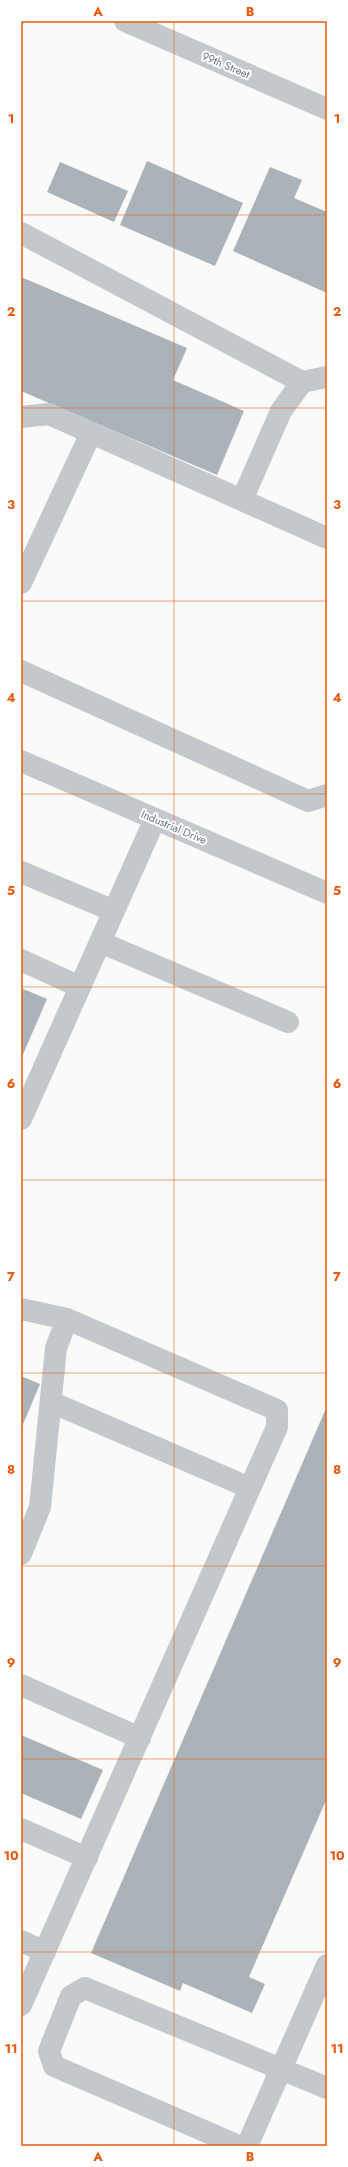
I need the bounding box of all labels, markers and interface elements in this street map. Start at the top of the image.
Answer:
text: A [92,2,103,21]
text: B [246,2,255,21]
street label: 99th Street [200,48,253,82]
text: 1 [8,109,14,128]
text: 1 [334,109,340,128]
text: 2 [7,302,15,321]
text: 2 [333,302,341,321]
text: 3 [7,495,15,514]
text: 3 [333,495,341,514]
text: 4 [6,688,16,707]
text: 4 [332,688,342,707]
street label: Industrial Drive [139,806,210,848]
text: 5 [7,881,15,900]
text: 5 [333,881,341,900]
text: 6 [7,1074,16,1093]
text: 6 [333,1074,342,1093]
text: 7 [7,1267,15,1286]
text: 7 [333,1267,341,1286]
text: 8 [7,1460,15,1479]
text: 8 [333,1460,341,1479]
text: 9 [7,1653,16,1672]
text: 9 [333,1653,342,1672]
text: 10 [3,1846,19,1865]
text: 10 [329,1846,345,1865]
text: 11 [4,2039,18,2058]
text: 11 [330,2039,344,2058]
text: A [92,2147,103,2166]
text: B [246,2147,255,2166]

